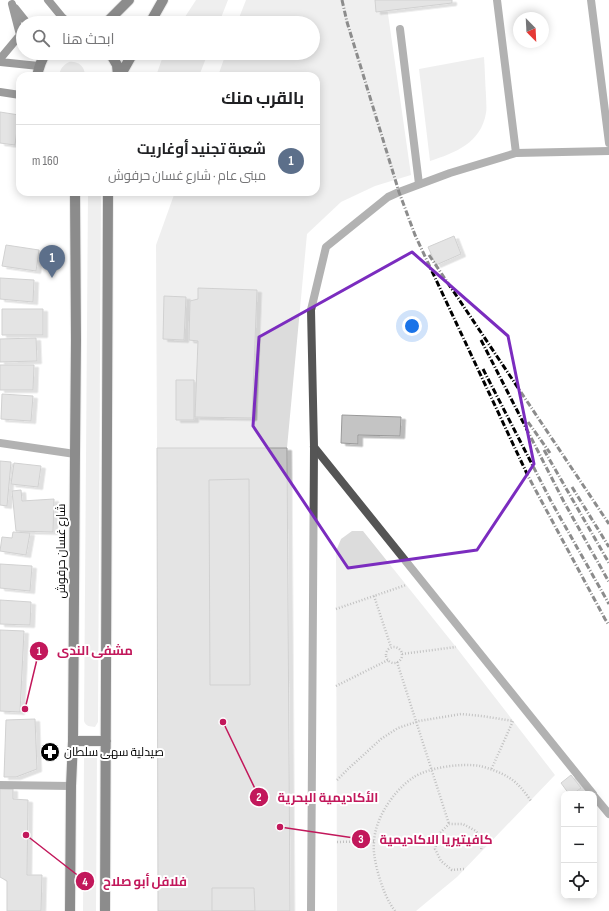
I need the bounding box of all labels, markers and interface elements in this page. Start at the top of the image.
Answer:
north arrow [513,12,549,48]
search box [16,16,320,60]
icon: search [30,27,52,49]
text: ابحث هنا [62,30,115,49]
text: بالقرب منك [221,89,304,109]
text: شعبة تجنيد أوغاريت [137,140,266,159]
text: 160 m [32,153,58,169]
text: 1 [288,153,294,169]
text: مبنى عام · شارع غسان حرفوش [108,168,266,184]
pin: 1 [39,245,65,278]
your location [402,316,422,336]
street label: شارع غسان حرفوش [54,503,69,599]
callout: مشفى الندى [29,638,141,663]
text: مشفى الندى [57,643,133,659]
text: 1 [37,644,42,659]
pharmacy icon: صيدلية سهى سلطان [39,741,61,763]
place label: صيدلية سهى سلطان [64,745,164,760]
callout: الأكاديمية البحرية [249,785,386,810]
text: 2 [256,790,262,805]
text: الأكاديمية البحرية [278,790,378,806]
map controls [561,791,597,899]
button: + [561,791,597,827]
callout: كافيتيريا الاكاديمية [351,827,501,852]
button: − [561,827,597,863]
text: 3 [358,832,364,847]
text: كافيتيريا الاكاديمية [379,832,493,848]
button: locate [561,863,597,899]
callout: فلافل أبو صلاح [75,869,195,894]
text: فلافل أبو صلاح [103,873,187,890]
text: 4 [82,875,88,890]

